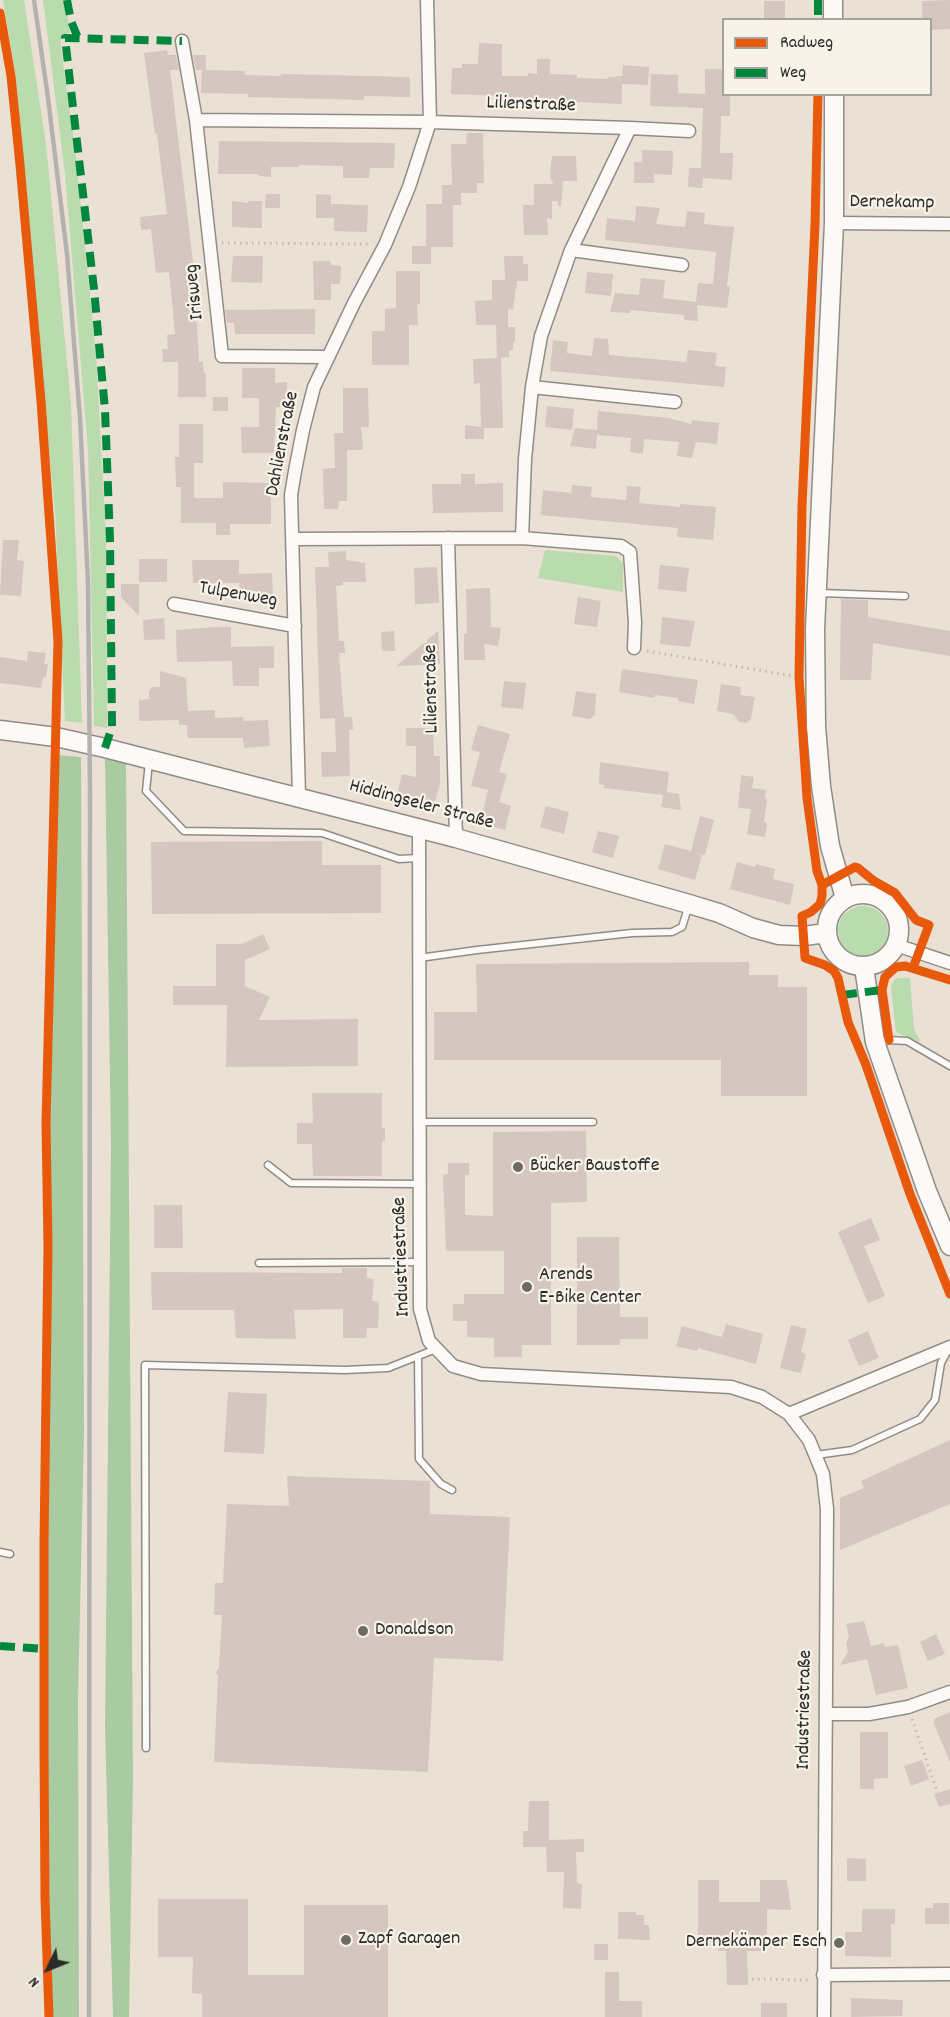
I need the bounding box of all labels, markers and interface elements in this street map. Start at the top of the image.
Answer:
legend [722,18,932,96]
text: Radweg [780,31,833,56]
text: Weg [780,61,806,86]
street label: Lilienstraße [486,92,576,120]
street label: Dernekamp [849,191,935,217]
street label: Irisweg [181,263,211,321]
street label: Dahlienstraße [262,390,306,498]
street label: Tulpenweg [197,577,279,615]
street label: Lilienstraße [420,644,446,734]
street label: Hiddingseler Straße [346,775,496,837]
place label: Bücker Baustoffe [530,1155,660,1179]
marker: Bücker Baustoffe [511,1160,525,1174]
street label: Industriestraße [389,1197,417,1317]
place label: Arends E-Bike Center [539,1264,641,1311]
marker: Arends E-Bike Center [520,1280,534,1294]
place label: Donaldson [375,1619,454,1643]
marker: Donaldson [356,1624,370,1638]
street label: Industriestraße [793,1650,819,1770]
place label: Zapf Garagen [358,1928,460,1952]
place label: Dernekämper Esch [686,1931,827,1955]
marker: Zapf Garagen [339,1933,353,1947]
marker: Dernekämper Esch [832,1936,846,1950]
north arrow [18,1939,78,1999]
text: N [23,1971,46,1992]

